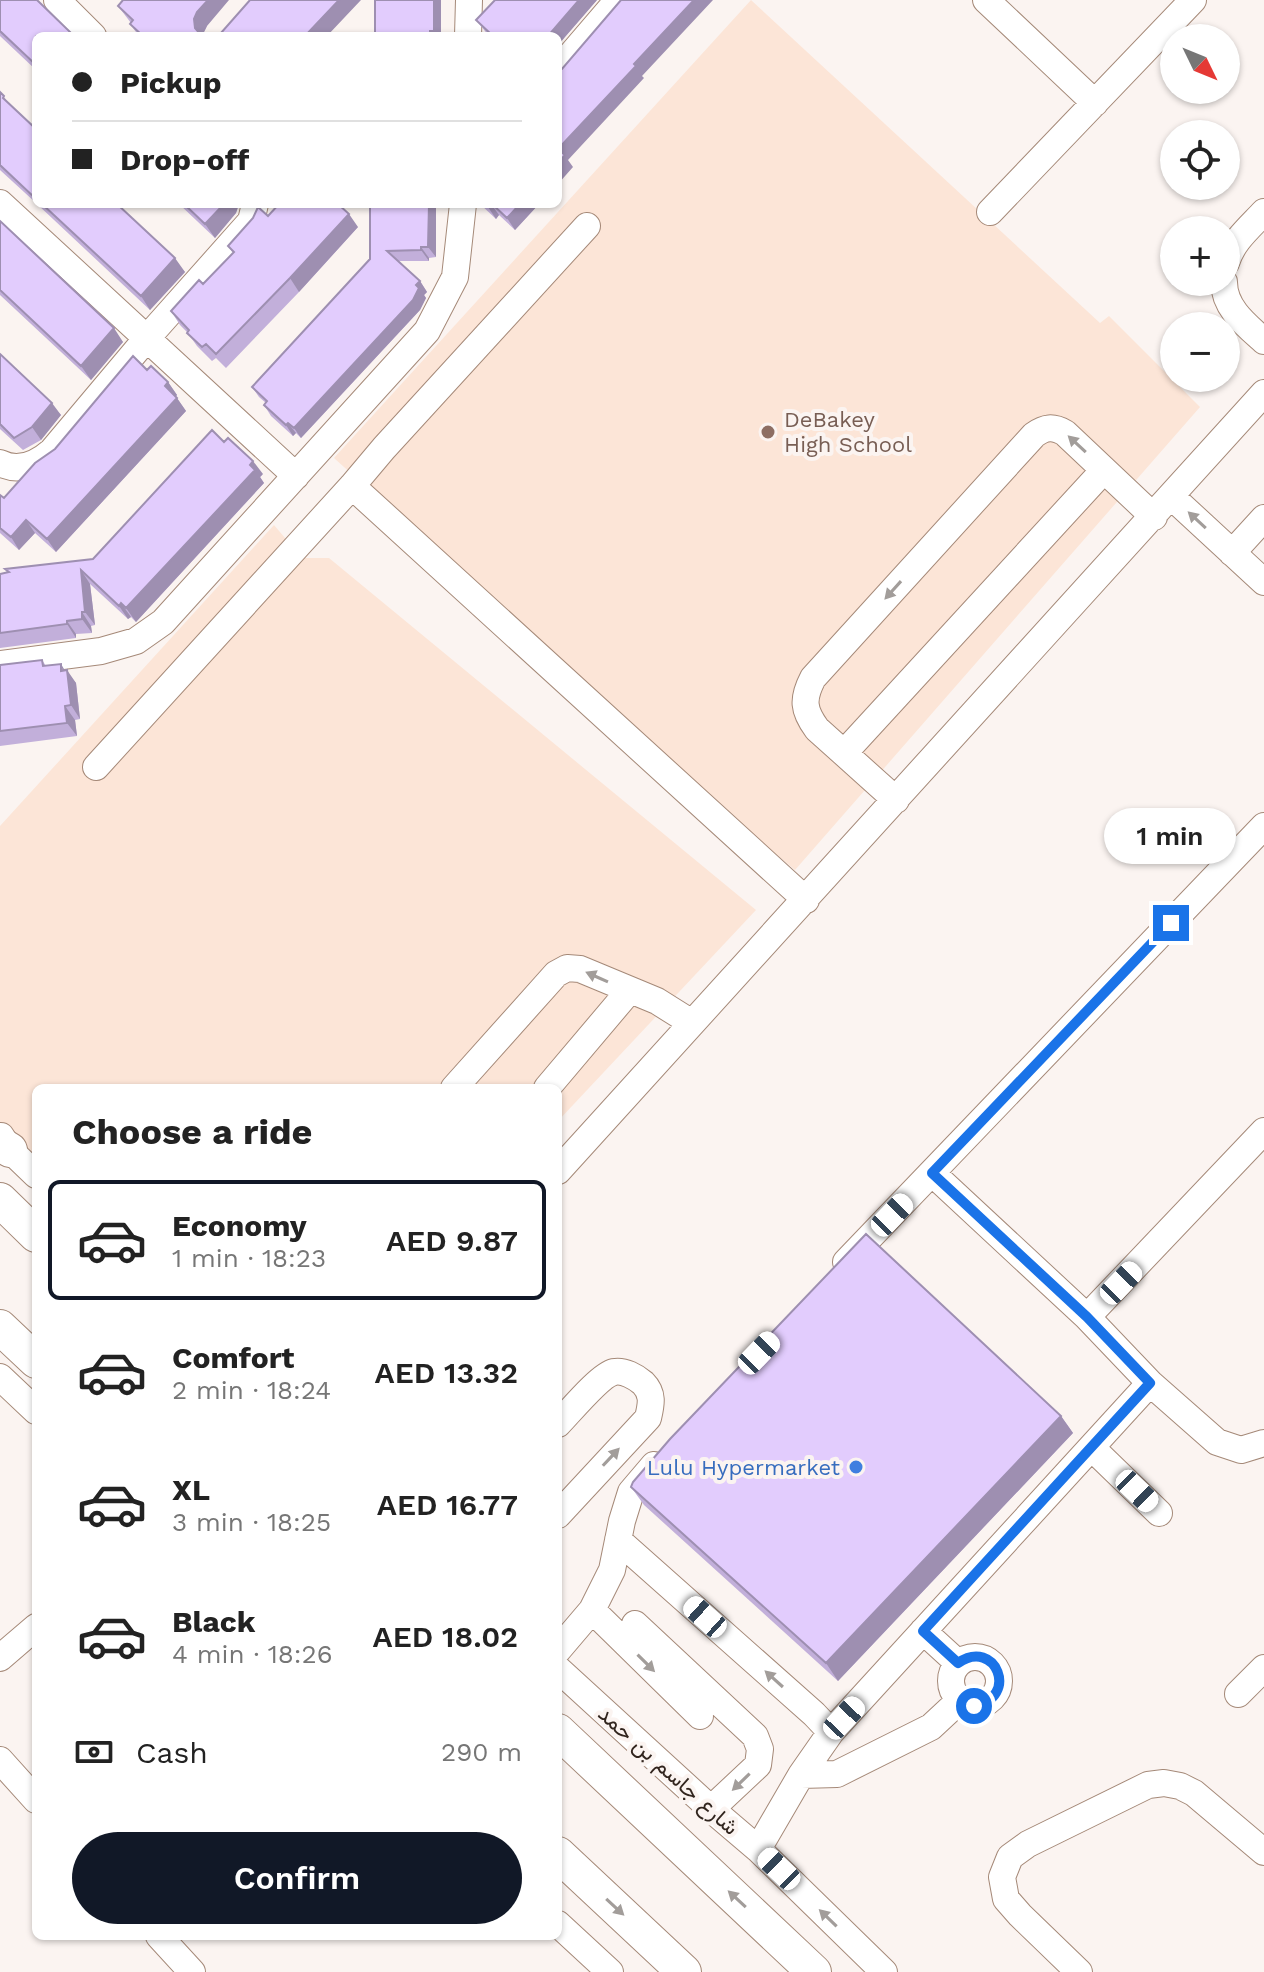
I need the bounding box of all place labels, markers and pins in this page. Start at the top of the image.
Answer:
place label: DeBakey High School [784,407,912,457]
marker: DeBakey High School [759,423,777,441]
place label: Lulu Hypermarket [647,1455,840,1480]
marker: Lulu Hypermarket [847,1458,865,1476]

